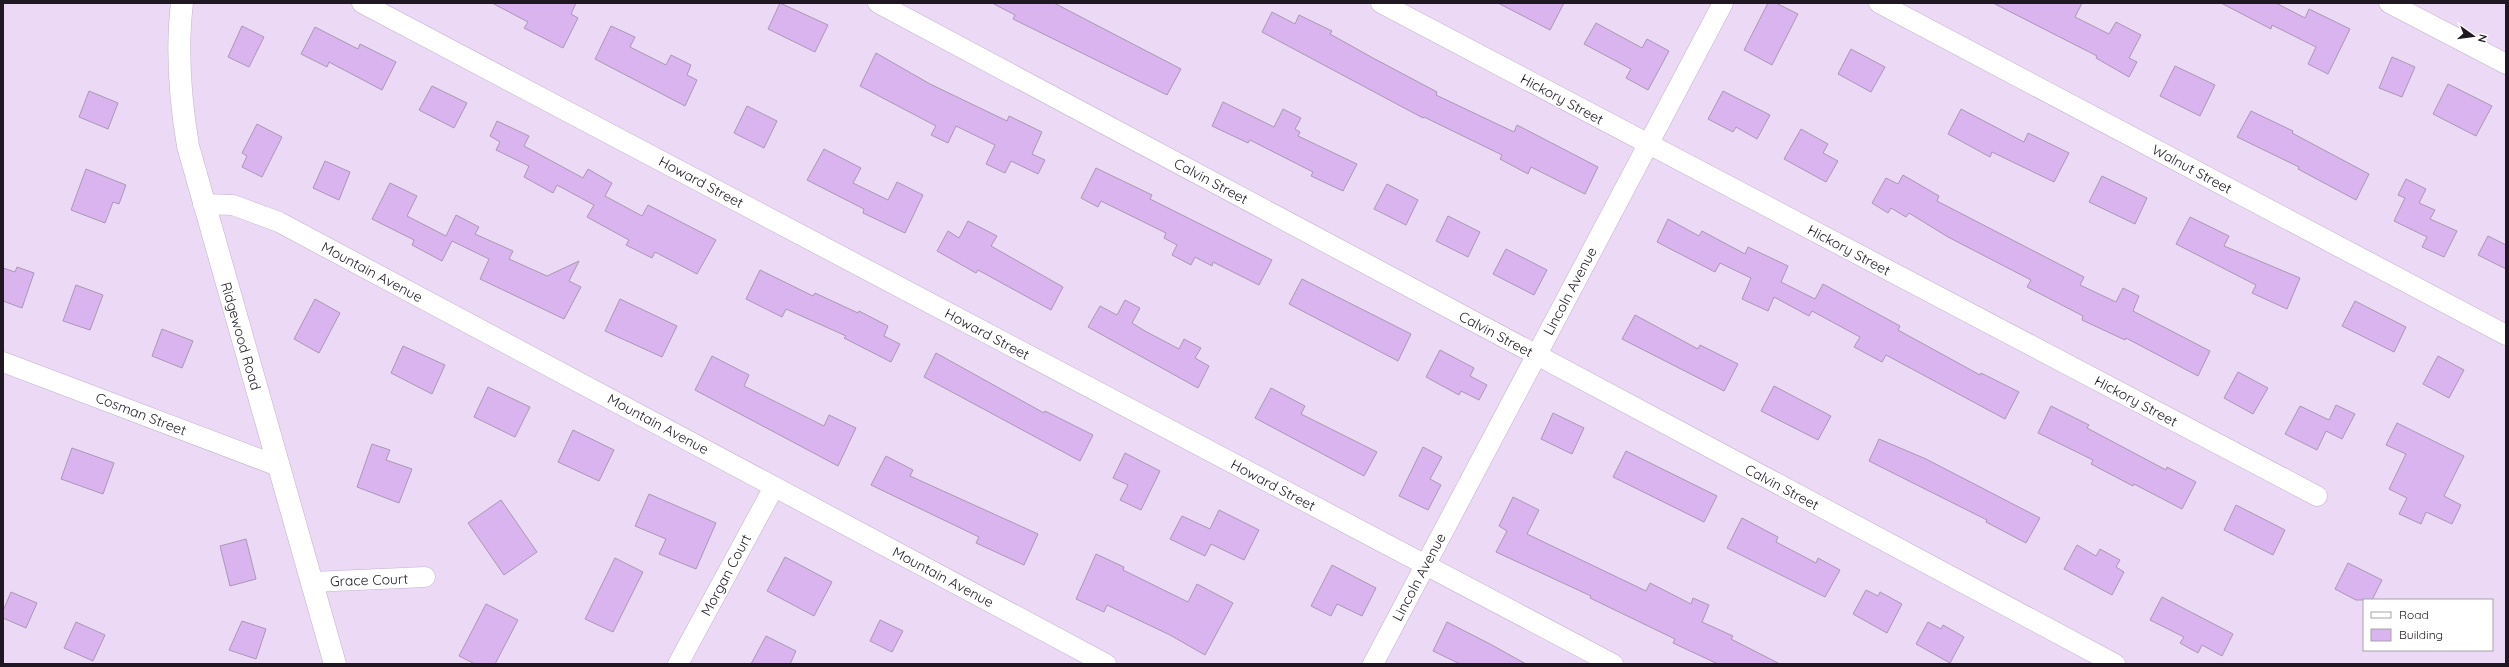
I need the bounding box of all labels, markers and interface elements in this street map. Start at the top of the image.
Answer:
north arrow [2453,16,2493,56]
text: N [2475,33,2490,44]
street label: Hickory Street [1517,70,1607,129]
street label: Walnut Street [2149,140,2235,198]
street label: Howard Street [656,152,747,212]
street label: Calvin Street [1171,154,1251,208]
street label: Hickory Street [1804,221,1894,280]
street label: Mountain Avenue [318,238,426,306]
street label: Lincoln Avenue [1539,244,1601,338]
street label: Ridgewood Road [217,280,265,392]
street label: Howard Street [942,304,1033,364]
street label: Calvin Street [1456,307,1536,361]
street label: Hickory Street [2091,372,2181,431]
street label: Cosman Street [93,388,189,440]
street label: Mountain Avenue [604,390,712,458]
street label: Howard Street [1228,455,1319,515]
street label: Calvin Street [1742,460,1822,514]
street label: Lincoln Avenue [1388,530,1450,624]
street label: Morgan Court [697,531,755,619]
street label: Mountain Avenue [889,543,997,611]
street label: Grace Court [330,570,409,590]
legend [2363,599,2493,651]
text: Road [2399,607,2429,622]
text: Building [2399,627,2443,642]

